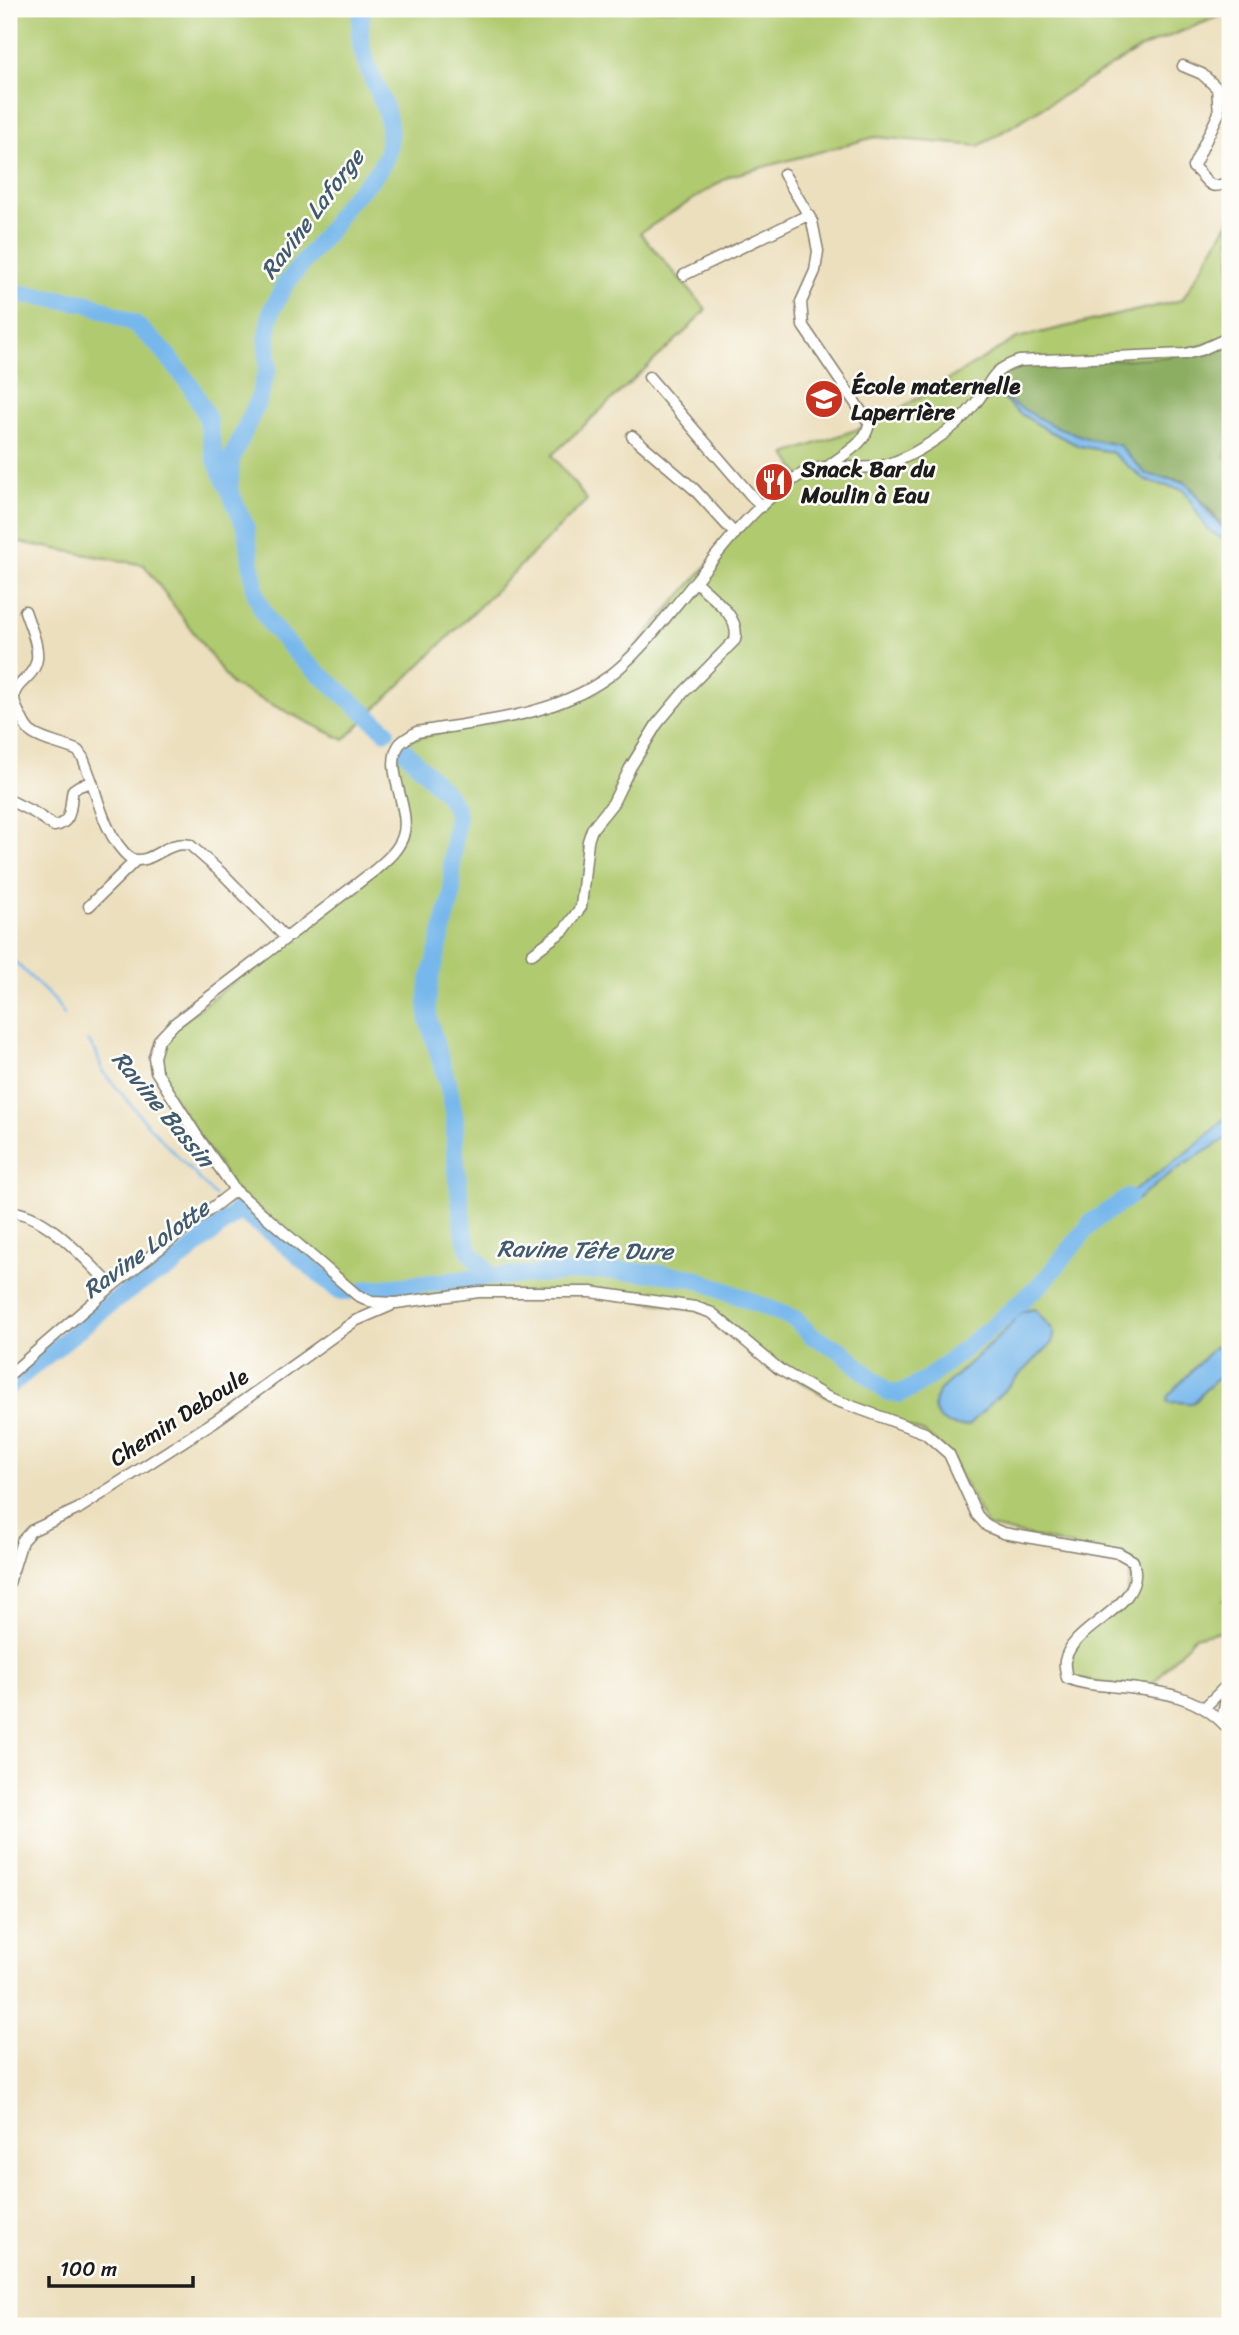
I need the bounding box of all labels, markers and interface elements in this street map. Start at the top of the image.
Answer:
water label: Ravine Laforge [249,138,377,288]
place label: École maternelle Laperrière [851,366,1021,433]
school or university icon: École maternelle Laperrière [803,378,845,420]
place label: Snack Bar du Moulin à Eau [800,449,936,516]
restaurant icon: Snack Bar du Moulin à Eau [753,461,795,503]
water label: Ravine Bassin [101,1041,227,1180]
water label: Ravine Lolotte [73,1187,221,1310]
water label: Ravine Tête Dure [497,1227,676,1273]
street label: Chemin Deboule [101,1357,257,1478]
scale bar [49,2244,192,2288]
text: 100 m [60,2250,117,2288]

